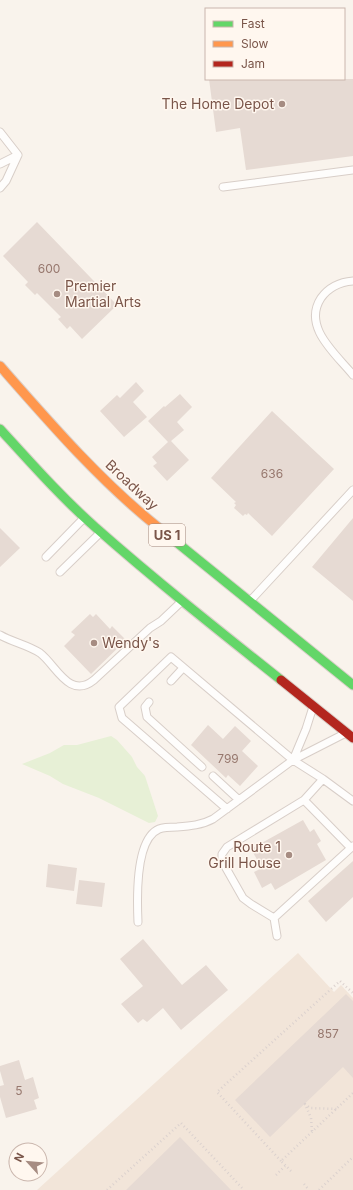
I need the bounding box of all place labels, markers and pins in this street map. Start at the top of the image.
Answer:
place label: The Home Depot [162,95,274,112]
marker: The Home Depot [277,99,287,109]
place label: Premier Martial Arts [65,277,141,310]
marker: Premier Martial Arts [52,289,62,299]
place label: Wendy's [102,634,160,651]
marker: Wendy's [89,638,99,648]
place label: Route 1 Grill House [208,838,281,871]
marker: Route 1 Grill House [284,850,294,860]

